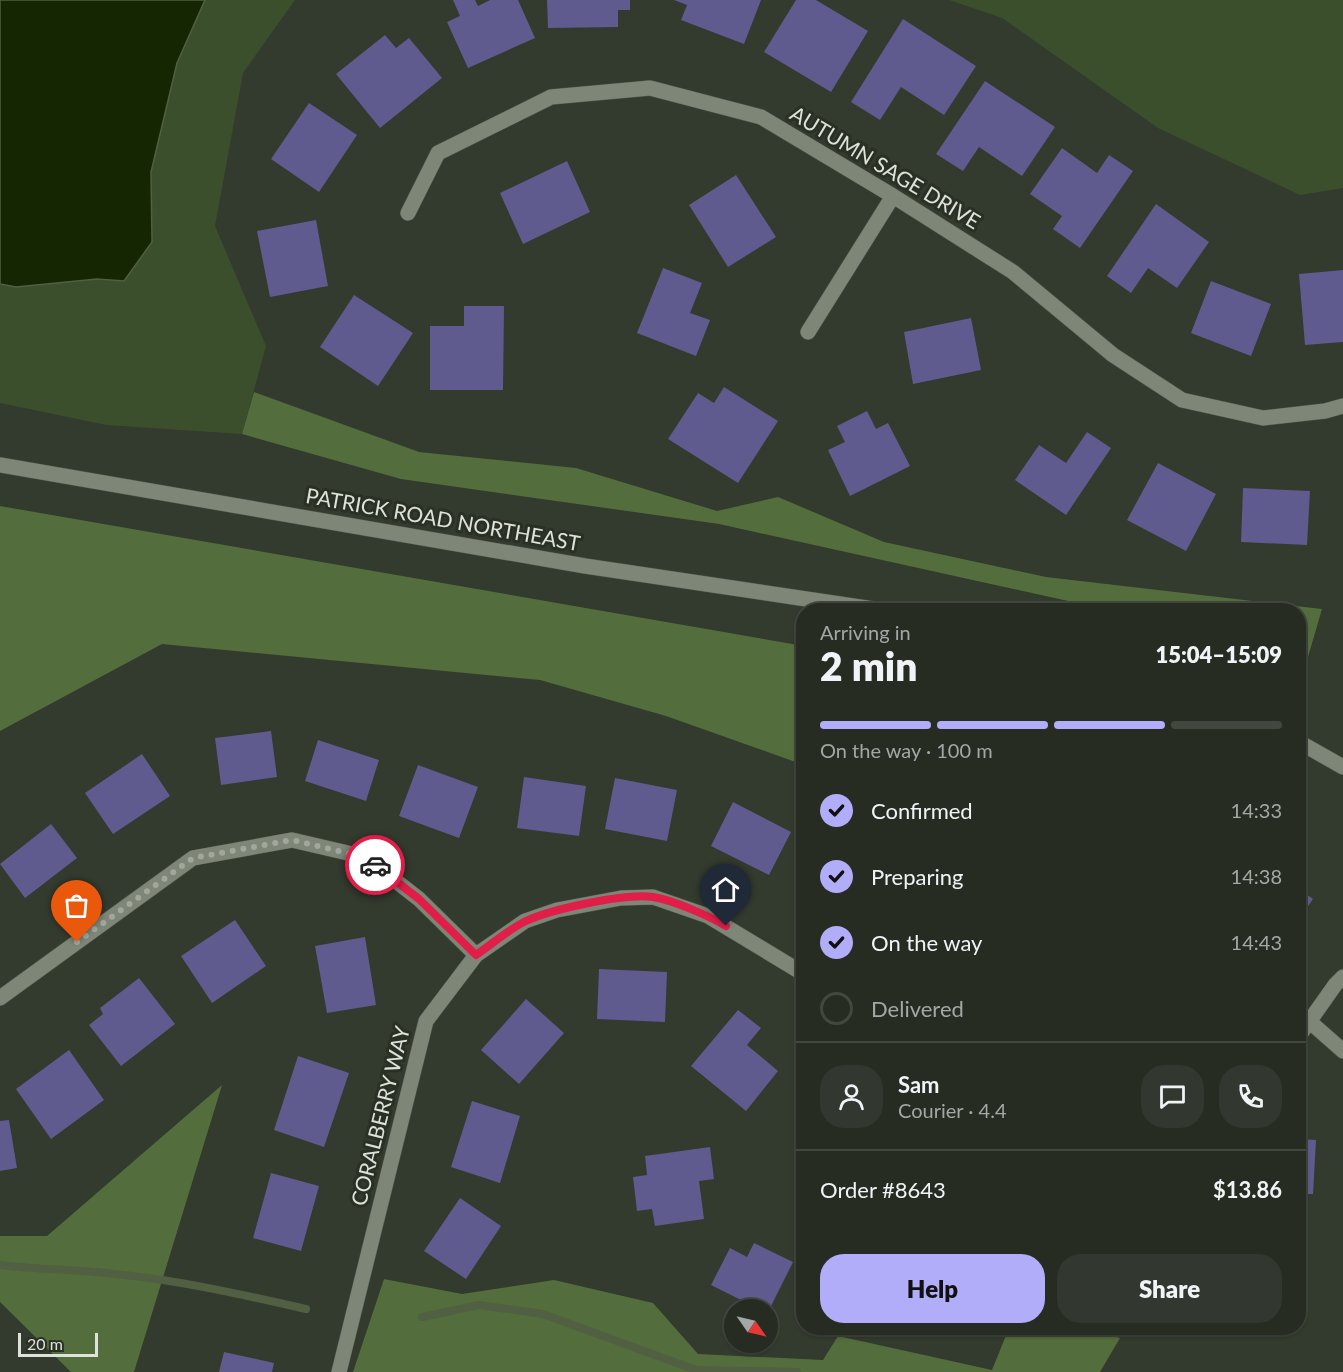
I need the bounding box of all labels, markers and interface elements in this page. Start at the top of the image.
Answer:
street label: AUTUMN SAGE DRIVE [786,100,985,233]
street label: PATRICK ROAD NORTHEAST [304,482,583,555]
text: Arriving in [820,620,911,644]
text: 15:04–15:09 [1156,641,1282,668]
text: 2 min [820,643,917,689]
text: On the way · 100 m [820,738,993,762]
icon: check [820,794,853,827]
text: Confirmed [871,797,973,824]
text: 14:33 [1231,798,1282,822]
courier [345,835,405,895]
icon: car [359,849,392,882]
icon: check [820,860,853,893]
text: Preparing [871,863,963,890]
pin [700,864,751,926]
text: 14:38 [1231,864,1282,888]
icon: home [709,873,742,906]
pin [51,880,102,942]
icon: bag [60,889,93,922]
icon: check [820,926,853,959]
text: On the way [871,929,982,956]
text: 14:43 [1231,930,1282,954]
text: Delivered [871,995,964,1022]
street label: CORALBERRY WAY [345,1022,414,1208]
button: person [820,1065,883,1128]
button: chat [1141,1065,1204,1128]
button: phone [1219,1065,1282,1128]
text: Sam [898,1071,940,1098]
text: Courier · 4.4 [898,1098,1007,1122]
text: Order #8643 [820,1176,946,1203]
text: $13.86 [1213,1176,1282,1203]
button: Help [820,1254,1045,1323]
button: Share [1057,1254,1282,1323]
north arrow [724,1299,778,1353]
map controls [724,1299,778,1353]
scale bar [18,1330,98,1358]
text: 20 m [27,1334,63,1353]

